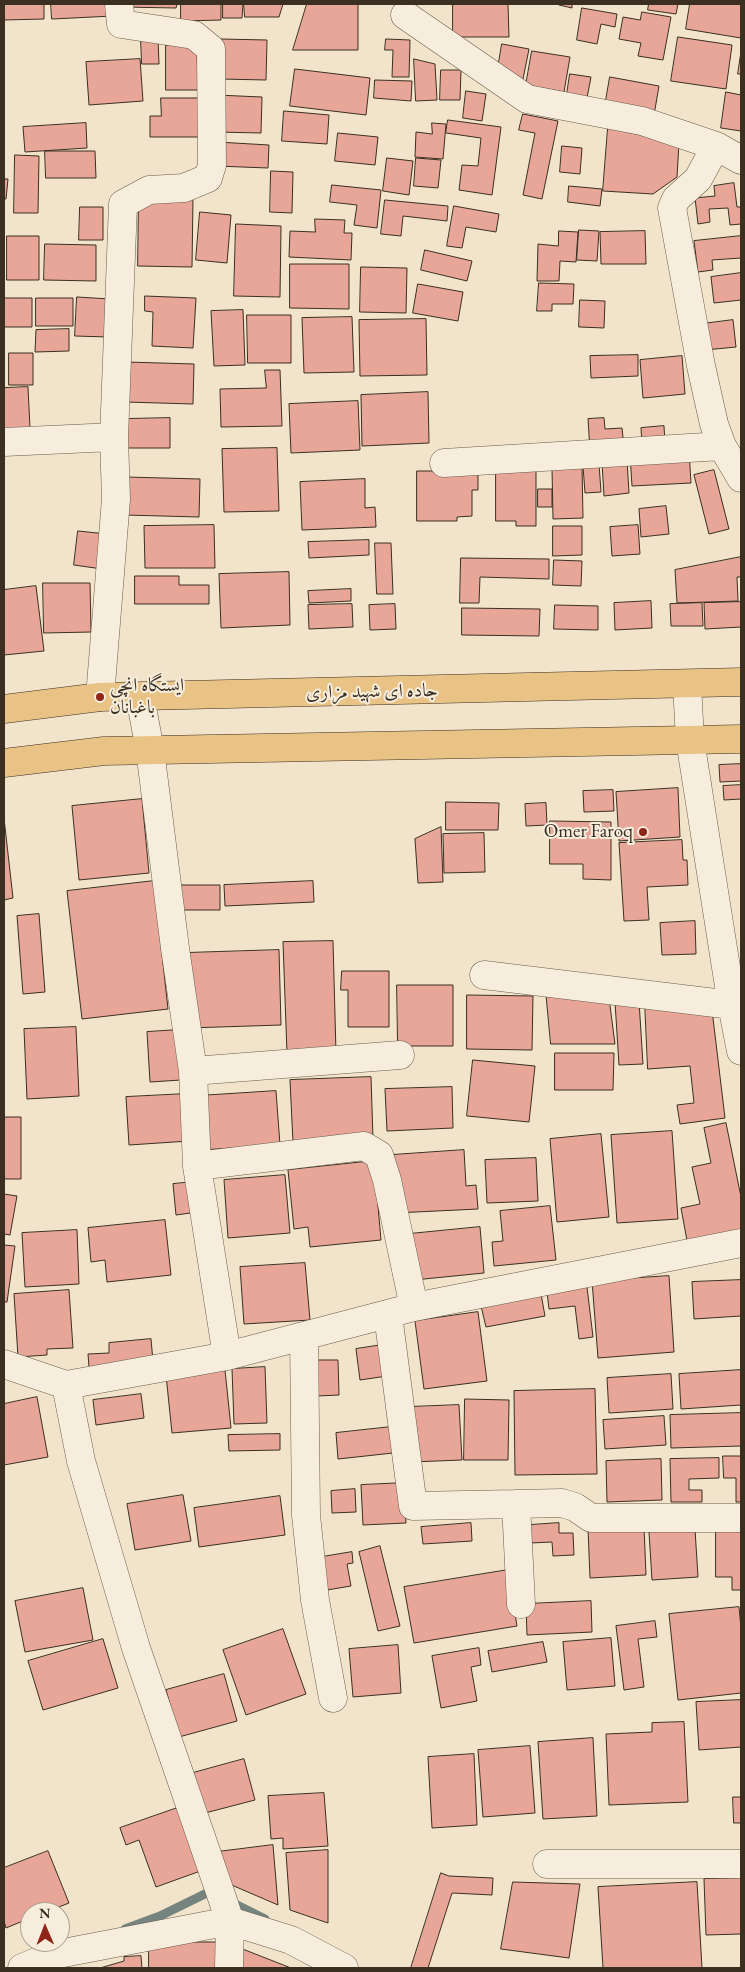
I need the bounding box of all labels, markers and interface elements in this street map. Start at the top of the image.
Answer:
place label: ایستگاه انچی باغبانان [110,675,184,719]
street label: جاده ای شهید مزاری [306,679,438,705]
marker: ایستگاه انچی باغبانان [94,691,106,703]
place label: Omer Faroq [544,821,633,843]
marker: Omer Faroq [637,826,649,838]
north arrow [20,1902,70,1952]
text: N [39,1904,51,1922]

